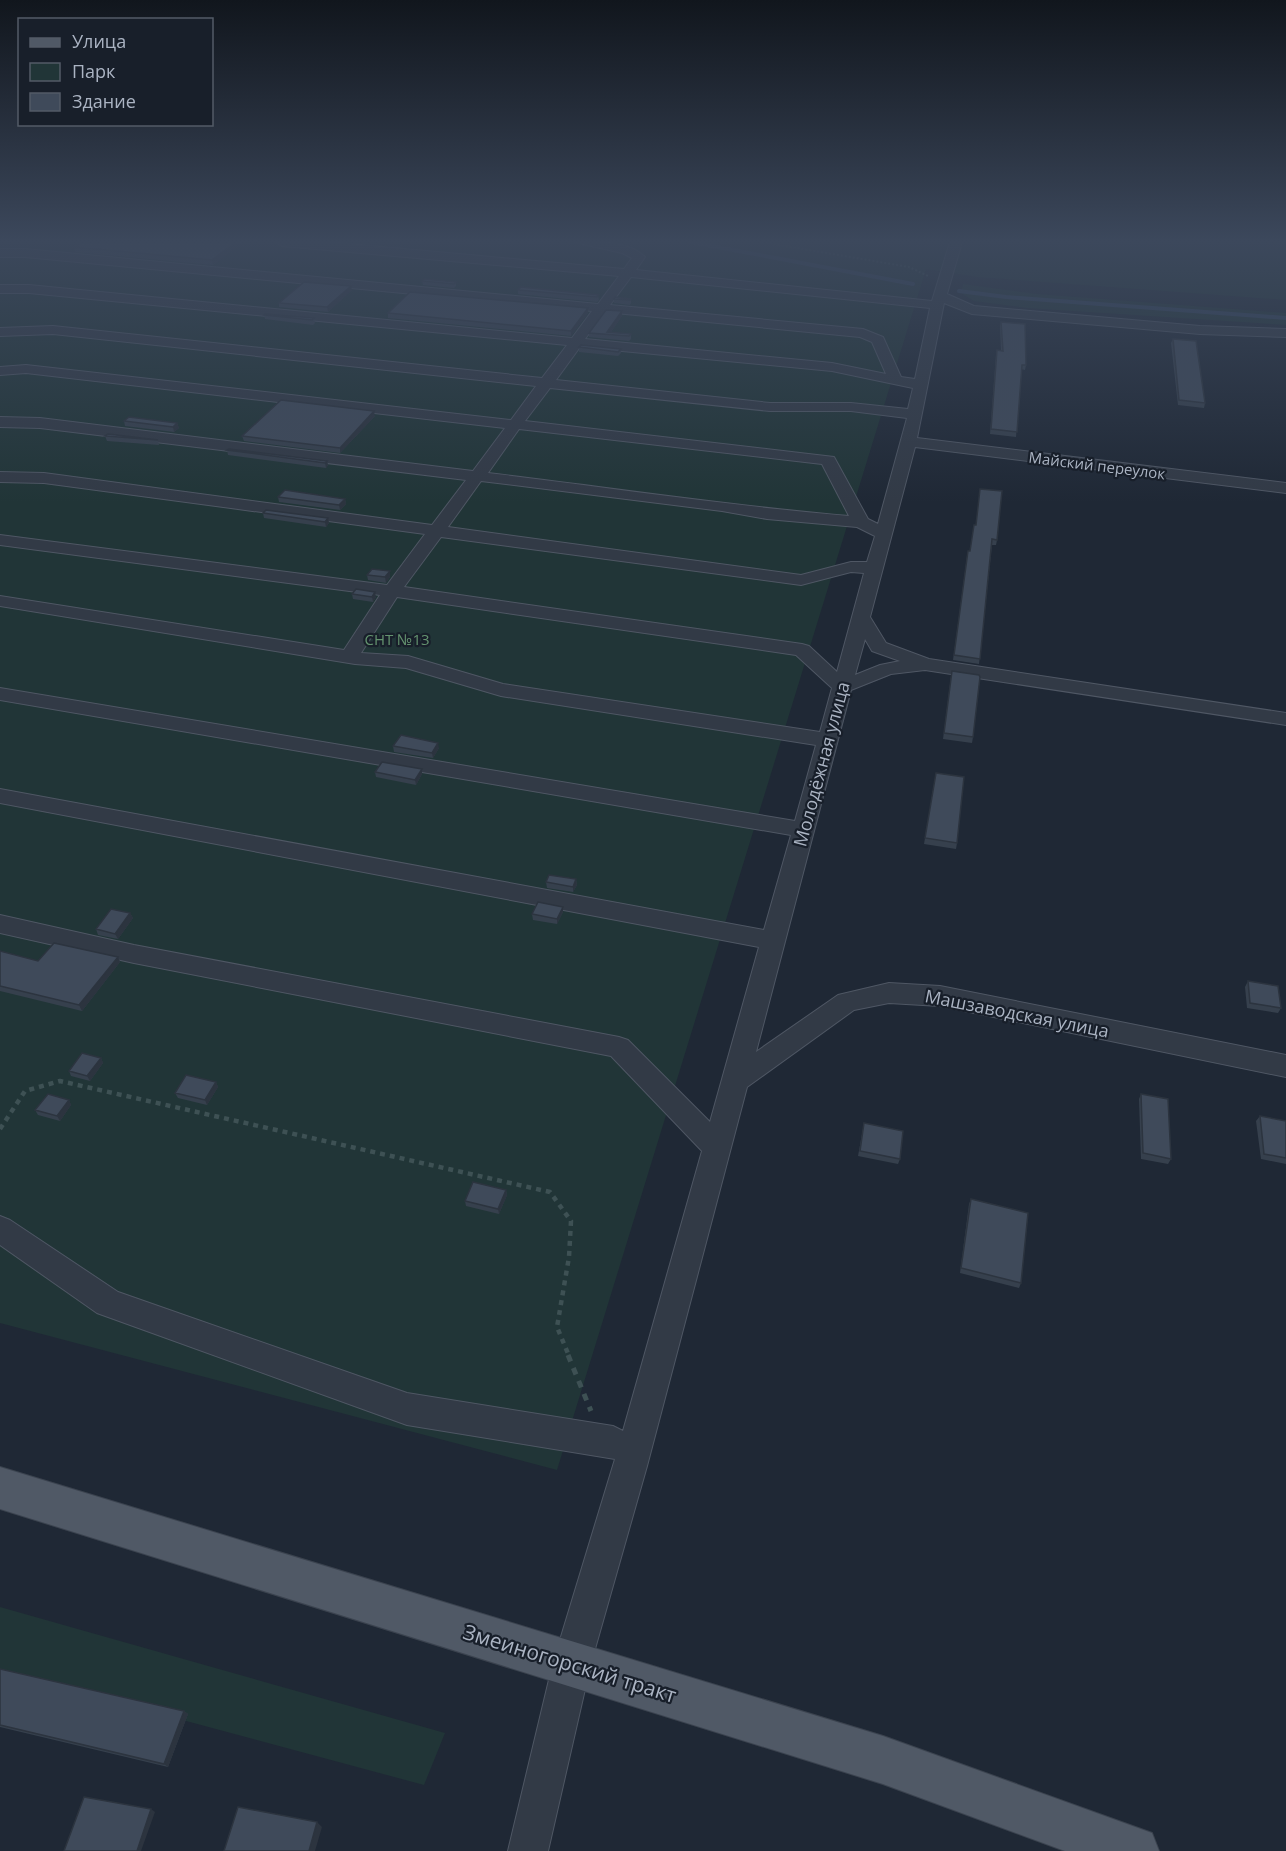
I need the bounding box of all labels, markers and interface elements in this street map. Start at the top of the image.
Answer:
legend [18,18,213,126]
text: Улица [72,29,126,53]
text: Парк [72,59,116,83]
text: Здание [72,89,136,113]
street label: Майский переулок [1028,447,1167,483]
park label: СНТ №13 [364,629,430,649]
street label: Молодёжная улица [787,679,855,849]
street label: Машзаводская улица [923,983,1111,1043]
street label: Змеиногорский тракт [460,1617,680,1709]

